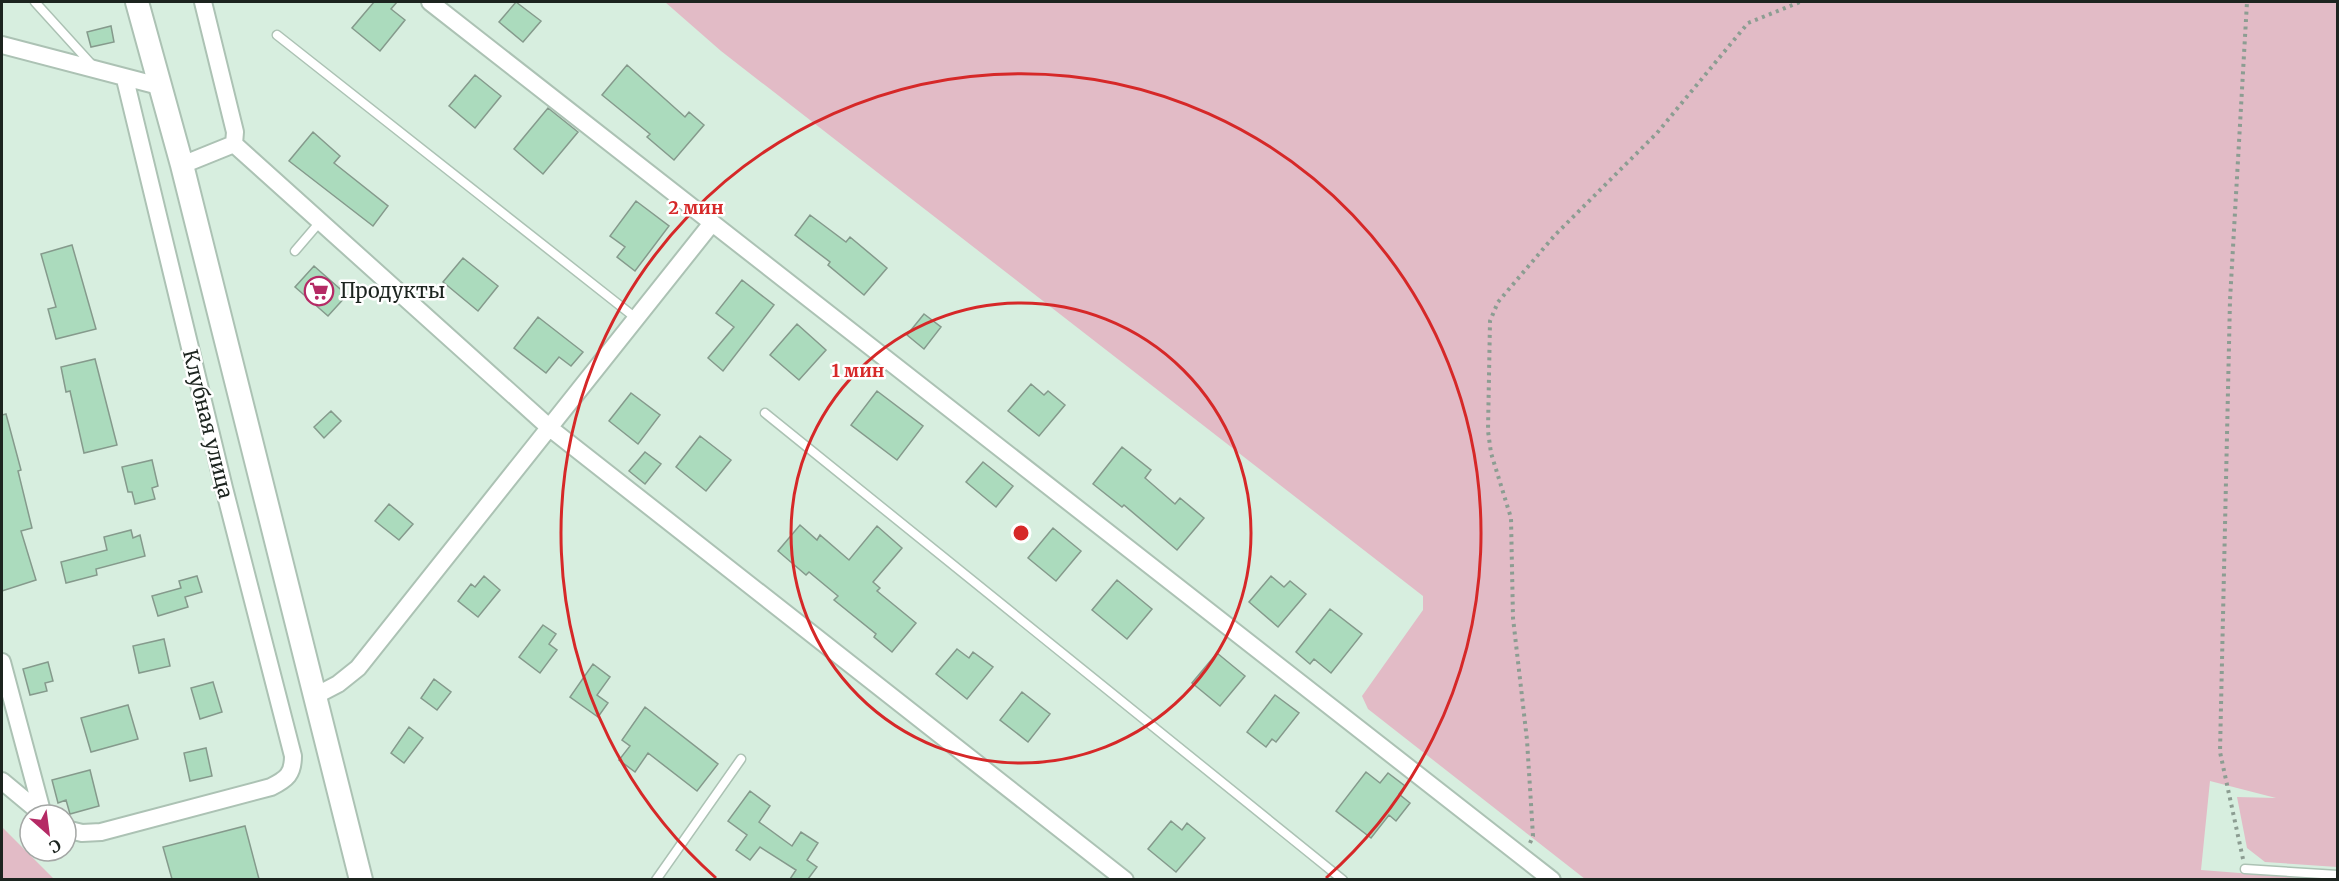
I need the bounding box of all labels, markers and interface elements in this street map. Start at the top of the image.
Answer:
text: 2 мин [668,196,724,219]
supermarket icon: Продукты [303,275,335,307]
place label: Продукты [340,278,445,303]
street label: Клубная улица [178,347,239,501]
text: 1 мин [831,359,885,382]
centre of rings [1011,523,1031,543]
north arrow [18,803,78,863]
text: С [46,835,64,858]

